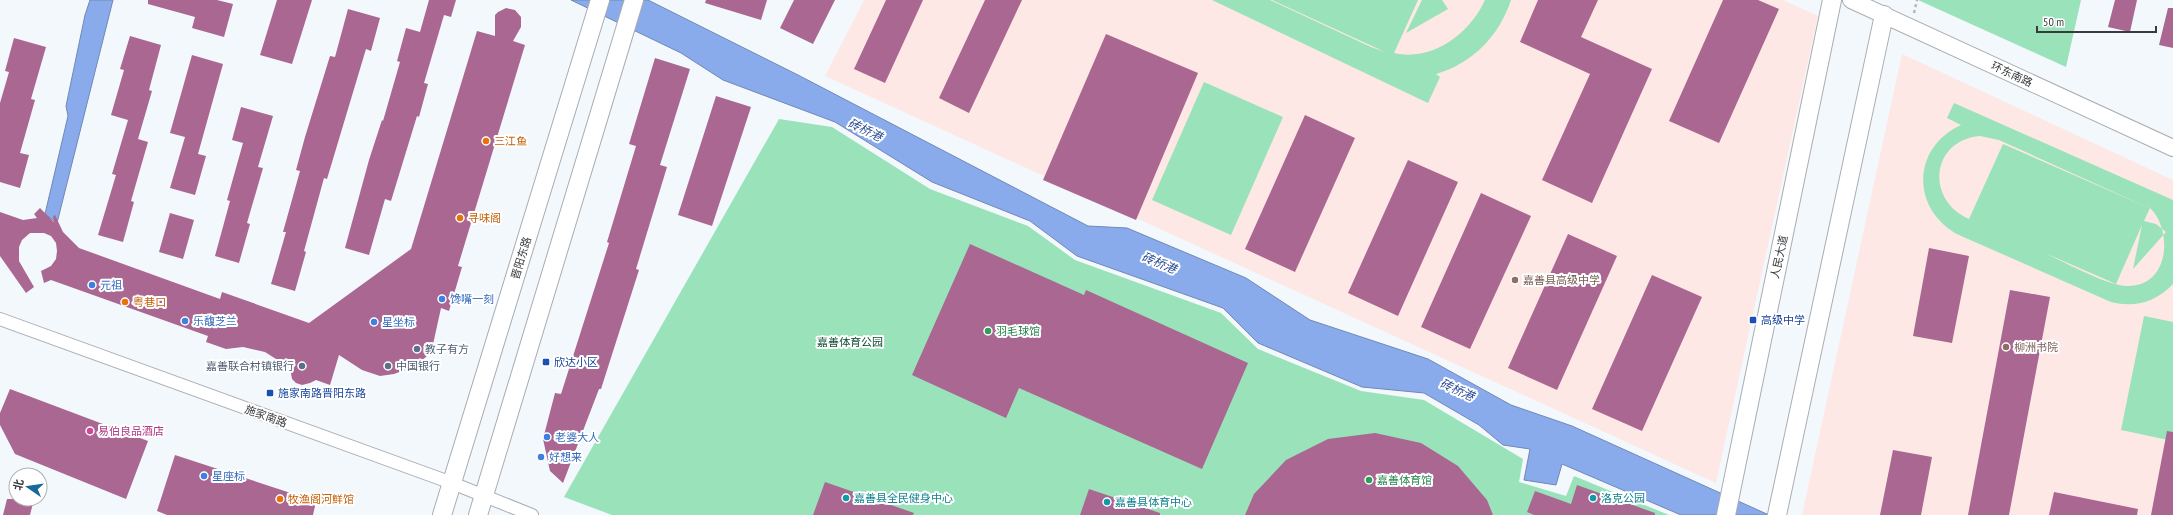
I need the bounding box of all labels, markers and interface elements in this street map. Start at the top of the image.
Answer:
scale bar [2037,8,2156,34]
text: 50 m [2043,14,2064,29]
street label: 环东南路 [1989,58,2035,90]
water label: 砖桥港 [846,115,886,145]
place label: 三江鱼 [494,134,527,148]
marker: 三江鱼 [481,136,491,146]
place label: 寻味阁 [468,211,501,225]
marker: 寻味阁 [455,213,465,223]
street label: 人民大道 [1768,234,1790,280]
street label: 晋阳东路 [508,235,534,281]
water label: 砖桥港 [1140,249,1181,277]
place label: 嘉善县高级中学 [1523,273,1600,287]
marker: 嘉善县高级中学 [1510,275,1520,285]
place label: 元祖 [100,278,122,292]
marker: 元祖 [87,280,97,290]
place label: 馋嘴一刻 [450,292,494,306]
marker: 馋嘴一刻 [437,294,447,304]
place label: 粤巷口 [133,295,166,309]
marker: 粤巷口 [120,297,130,307]
place label: 高级中学 [1761,313,1805,327]
place label: 乐馥芝兰 [193,314,237,328]
place label: 星坐标 [382,315,415,329]
marker: 高级中学 [1748,315,1758,325]
marker: 乐馥芝兰 [180,316,190,326]
marker: 星坐标 [369,317,379,327]
place label: 羽毛球馆 [996,324,1040,338]
marker: 羽毛球馆 [983,326,993,336]
park label: 嘉善体育公园 [817,335,883,349]
place label: 柳洲书院 [2014,340,2058,354]
place label: 教子有方 [425,342,469,356]
marker: 柳洲书院 [2001,342,2011,352]
marker: 教子有方 [412,344,422,354]
place label: 欣达小区 [554,355,598,369]
marker: 欣达小区 [541,357,551,367]
place label: 嘉善联合村镇银行 [206,359,294,373]
place label: 中国银行 [396,359,440,373]
marker: 嘉善联合村镇银行 [297,361,307,371]
marker: 中国银行 [383,361,393,371]
water label: 砖桥港 [1438,375,1479,405]
place label: 施家南路晋阳东路 [278,386,366,400]
marker: 施家南路晋阳东路 [265,388,275,398]
street label: 施家南路 [243,402,289,430]
place label: 易伯良品酒店 [98,424,164,438]
marker: 易伯良品酒店 [85,426,95,436]
place label: 老婆大人 [555,430,599,444]
marker: 老婆大人 [542,432,552,442]
place label: 好想来 [549,450,582,464]
marker: 好想来 [536,452,546,462]
north arrow [8,467,48,507]
place label: 星座标 [212,469,245,483]
marker: 星座标 [199,471,209,481]
place label: 嘉善体育馆 [1377,473,1432,487]
marker: 嘉善体育馆 [1364,475,1374,485]
text: 北 [10,478,26,492]
place label: 嘉善县全民健身中心 [854,491,953,505]
place label: 洛克公园 [1601,491,1645,505]
place label: 牧渔阁河鲜馆 [288,492,354,506]
marker: 嘉善县全民健身中心 [841,493,851,503]
marker: 洛克公园 [1588,493,1598,503]
marker: 牧渔阁河鲜馆 [275,494,285,504]
place label: 嘉善县体育中心 [1115,495,1192,509]
marker: 嘉善县体育中心 [1102,497,1112,507]

